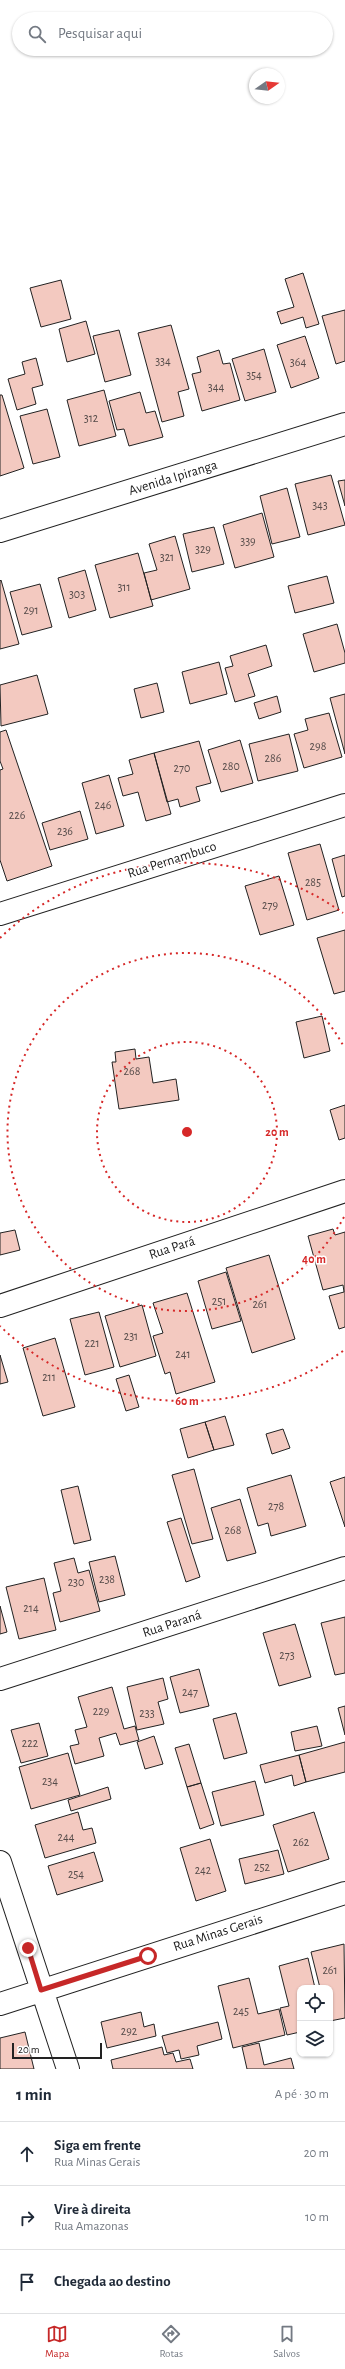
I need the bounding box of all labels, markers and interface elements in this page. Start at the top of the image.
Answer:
search box [12,12,333,56]
icon: search [26,23,48,45]
text: Pesquisar aqui [58,26,142,41]
north arrow [249,68,285,104]
house number: 334 [155,355,171,367]
house number: 364 [290,356,306,368]
house number: 354 [246,369,262,381]
house number: 344 [208,381,224,393]
house number: 312 [84,412,99,424]
street label: Avenida Ipiranga [127,458,220,498]
house number: 343 [312,499,328,511]
house number: 339 [240,535,256,547]
house number: 329 [195,543,211,555]
house number: 321 [160,551,174,563]
house number: 311 [117,581,131,593]
house number: 303 [69,588,85,600]
house number: 291 [23,604,39,616]
house number: 298 [310,740,327,752]
house number: 286 [265,752,282,764]
house number: 280 [222,760,240,772]
house number: 270 [174,762,190,774]
house number: 246 [95,799,112,811]
house number: 226 [9,809,26,821]
house number: 236 [57,825,73,837]
street label: Rua Pernambuco [126,839,218,881]
house number: 285 [305,876,321,888]
house number: 279 [262,899,278,911]
house number: 268 [124,1065,141,1077]
centre of rings [180,1125,194,1139]
text: 20 m [265,1126,289,1138]
street label: Rua Pará [147,1234,197,1262]
text: 40 m [302,1253,326,1265]
house number: 251 [212,1295,226,1307]
house number: 261 [252,1298,268,1310]
house number: 231 [124,1330,138,1342]
house number: 221 [84,1337,100,1349]
house number: 241 [175,1348,191,1360]
house number: 211 [42,1371,56,1383]
text: 60 m [175,1395,199,1407]
house number: 278 [268,1500,284,1512]
house number: 268 [225,1524,242,1536]
house number: 238 [99,1573,115,1585]
house number: 230 [68,1576,84,1588]
house number: 214 [23,1602,39,1614]
street label: Rua Paraná [141,1608,204,1640]
house number: 273 [279,1649,295,1661]
house number: 247 [182,1686,198,1698]
house number: 229 [93,1705,110,1717]
house number: 233 [139,1707,155,1719]
house number: 222 [22,1737,39,1749]
house number: 234 [42,1775,58,1787]
house number: 244 [57,1831,75,1843]
house number: 262 [293,1836,310,1848]
house number: 252 [254,1861,271,1873]
house number: 242 [195,1864,212,1876]
house number: 254 [68,1868,84,1880]
street label: Rua Minas Gerais [172,1912,264,1954]
route end [19,1939,37,1957]
route start [139,1947,157,1965]
house number: 261 [322,1964,338,1976]
map controls [297,1985,333,2057]
button: locate [297,1985,333,2021]
house number: 245 [233,2005,249,2017]
button: layers [297,2021,333,2057]
house number: 292 [121,2025,138,2037]
scale bar [12,2041,102,2060]
text: 20 m [18,2044,39,2055]
text: 1 min [16,2086,52,2103]
text: A pé · 30 m [275,2088,329,2101]
text: Siga em frente [54,2138,141,2153]
icon: ahead [16,2143,38,2165]
text: 20 m [304,2147,329,2160]
text: Rua Minas Gerais [54,2156,140,2169]
text: Vire à direita [54,2202,131,2217]
icon: right [16,2207,38,2229]
text: 10 m [305,2211,329,2224]
text: Rua Amazonas [54,2220,128,2233]
icon: arrive [16,2271,38,2293]
text: Chegada ao destino [54,2274,171,2289]
tab: Mapa [45,2323,69,2360]
tab: Rotas [159,2323,183,2360]
tab: Salvos [273,2323,300,2360]

